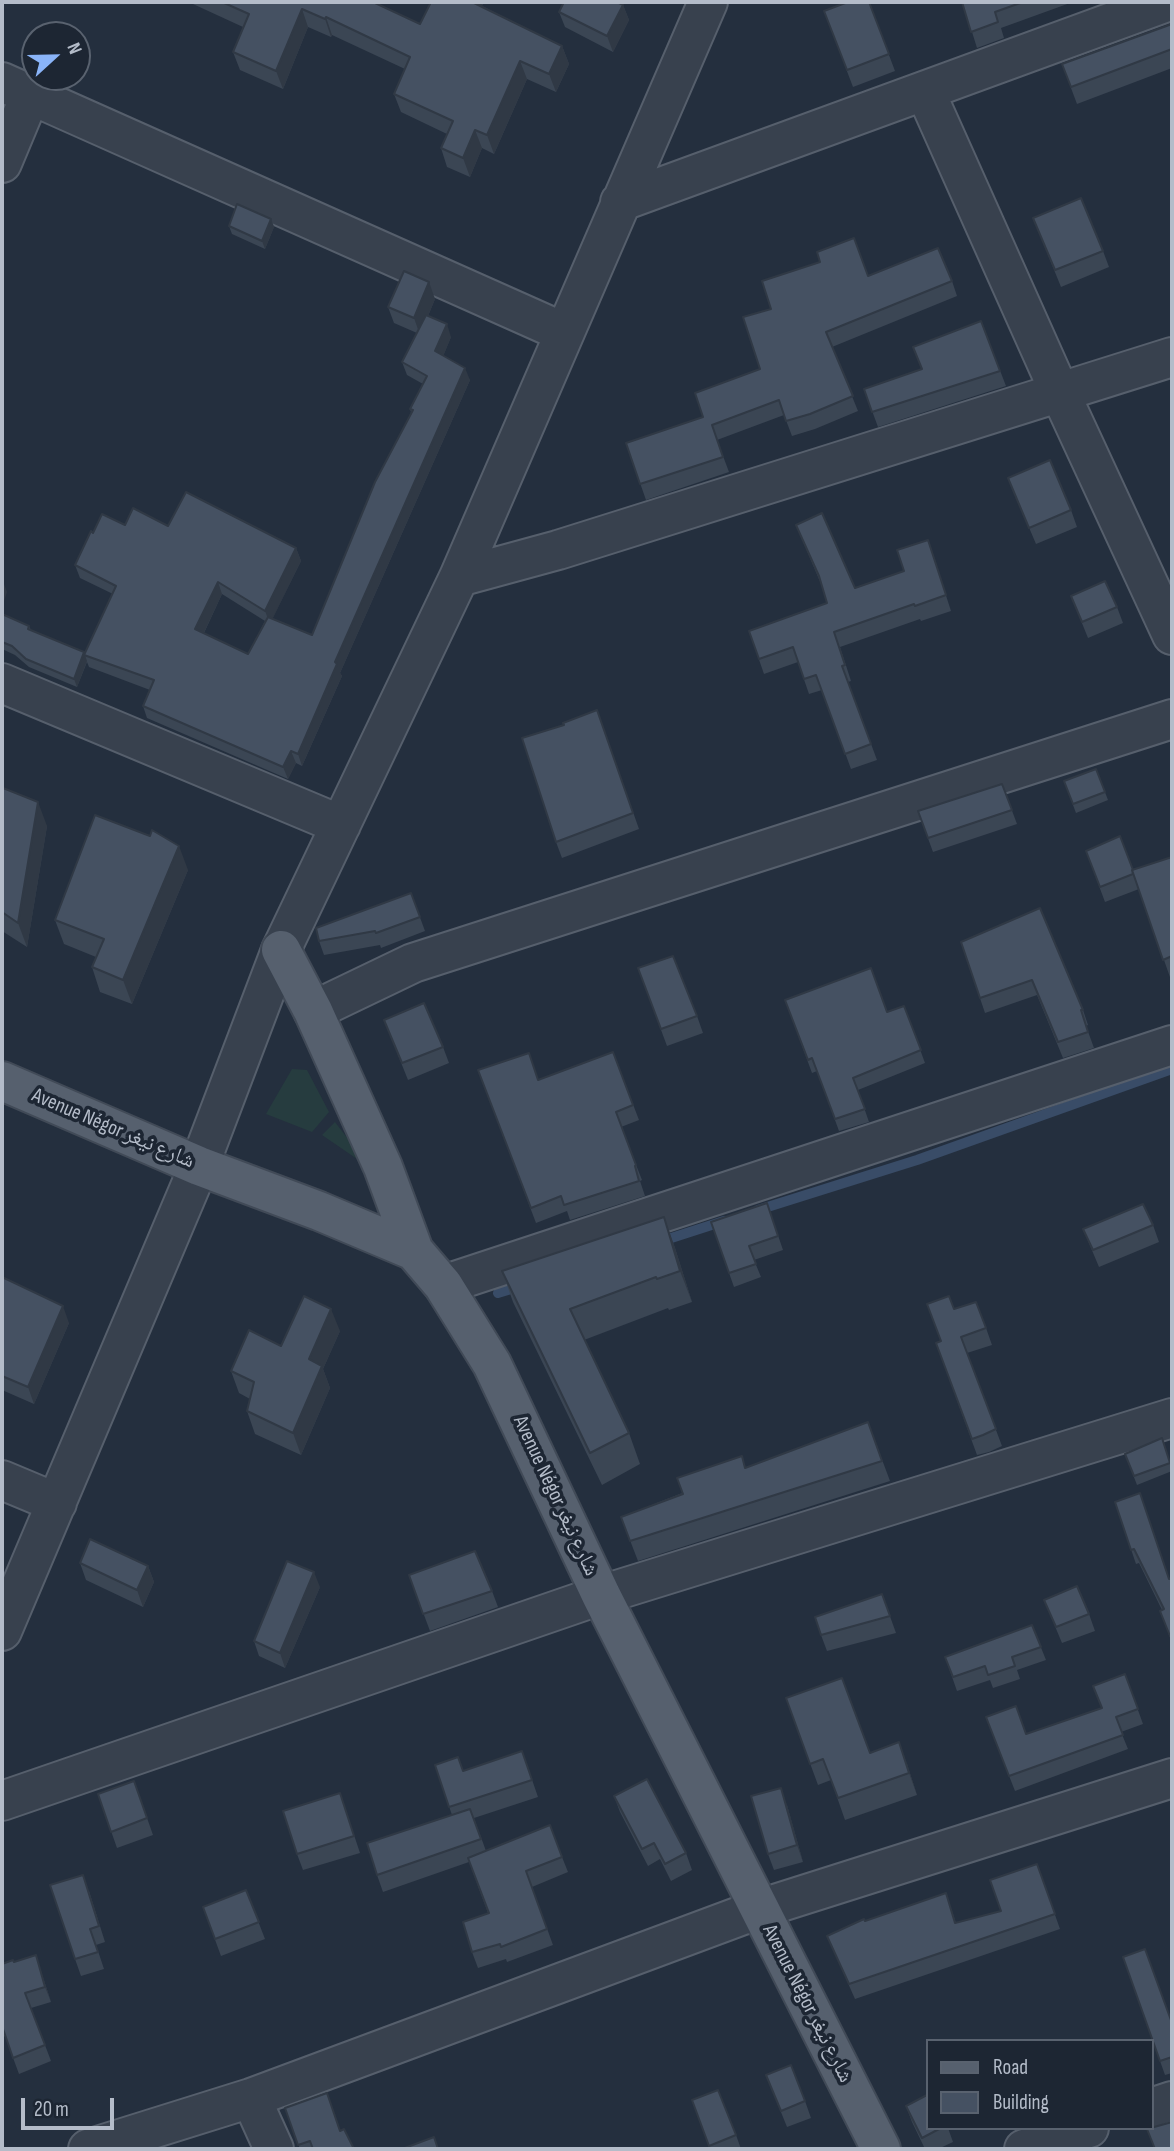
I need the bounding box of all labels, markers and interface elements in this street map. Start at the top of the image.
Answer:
north arrow [21,21,91,91]
text: N [62,40,87,58]
street label: Avenue Négor شارع نيغر [28,1083,198,1175]
street label: Avenue Négor شارع نيغر [507,1412,603,1580]
street label: Avenue Négor شارع نيغر [756,1921,858,2087]
legend [926,2039,1153,2130]
text: Road [993,2055,1028,2080]
scale bar [24,2084,117,2128]
text: Building [993,2090,1049,2115]
text: 20 m [34,2097,69,2122]

